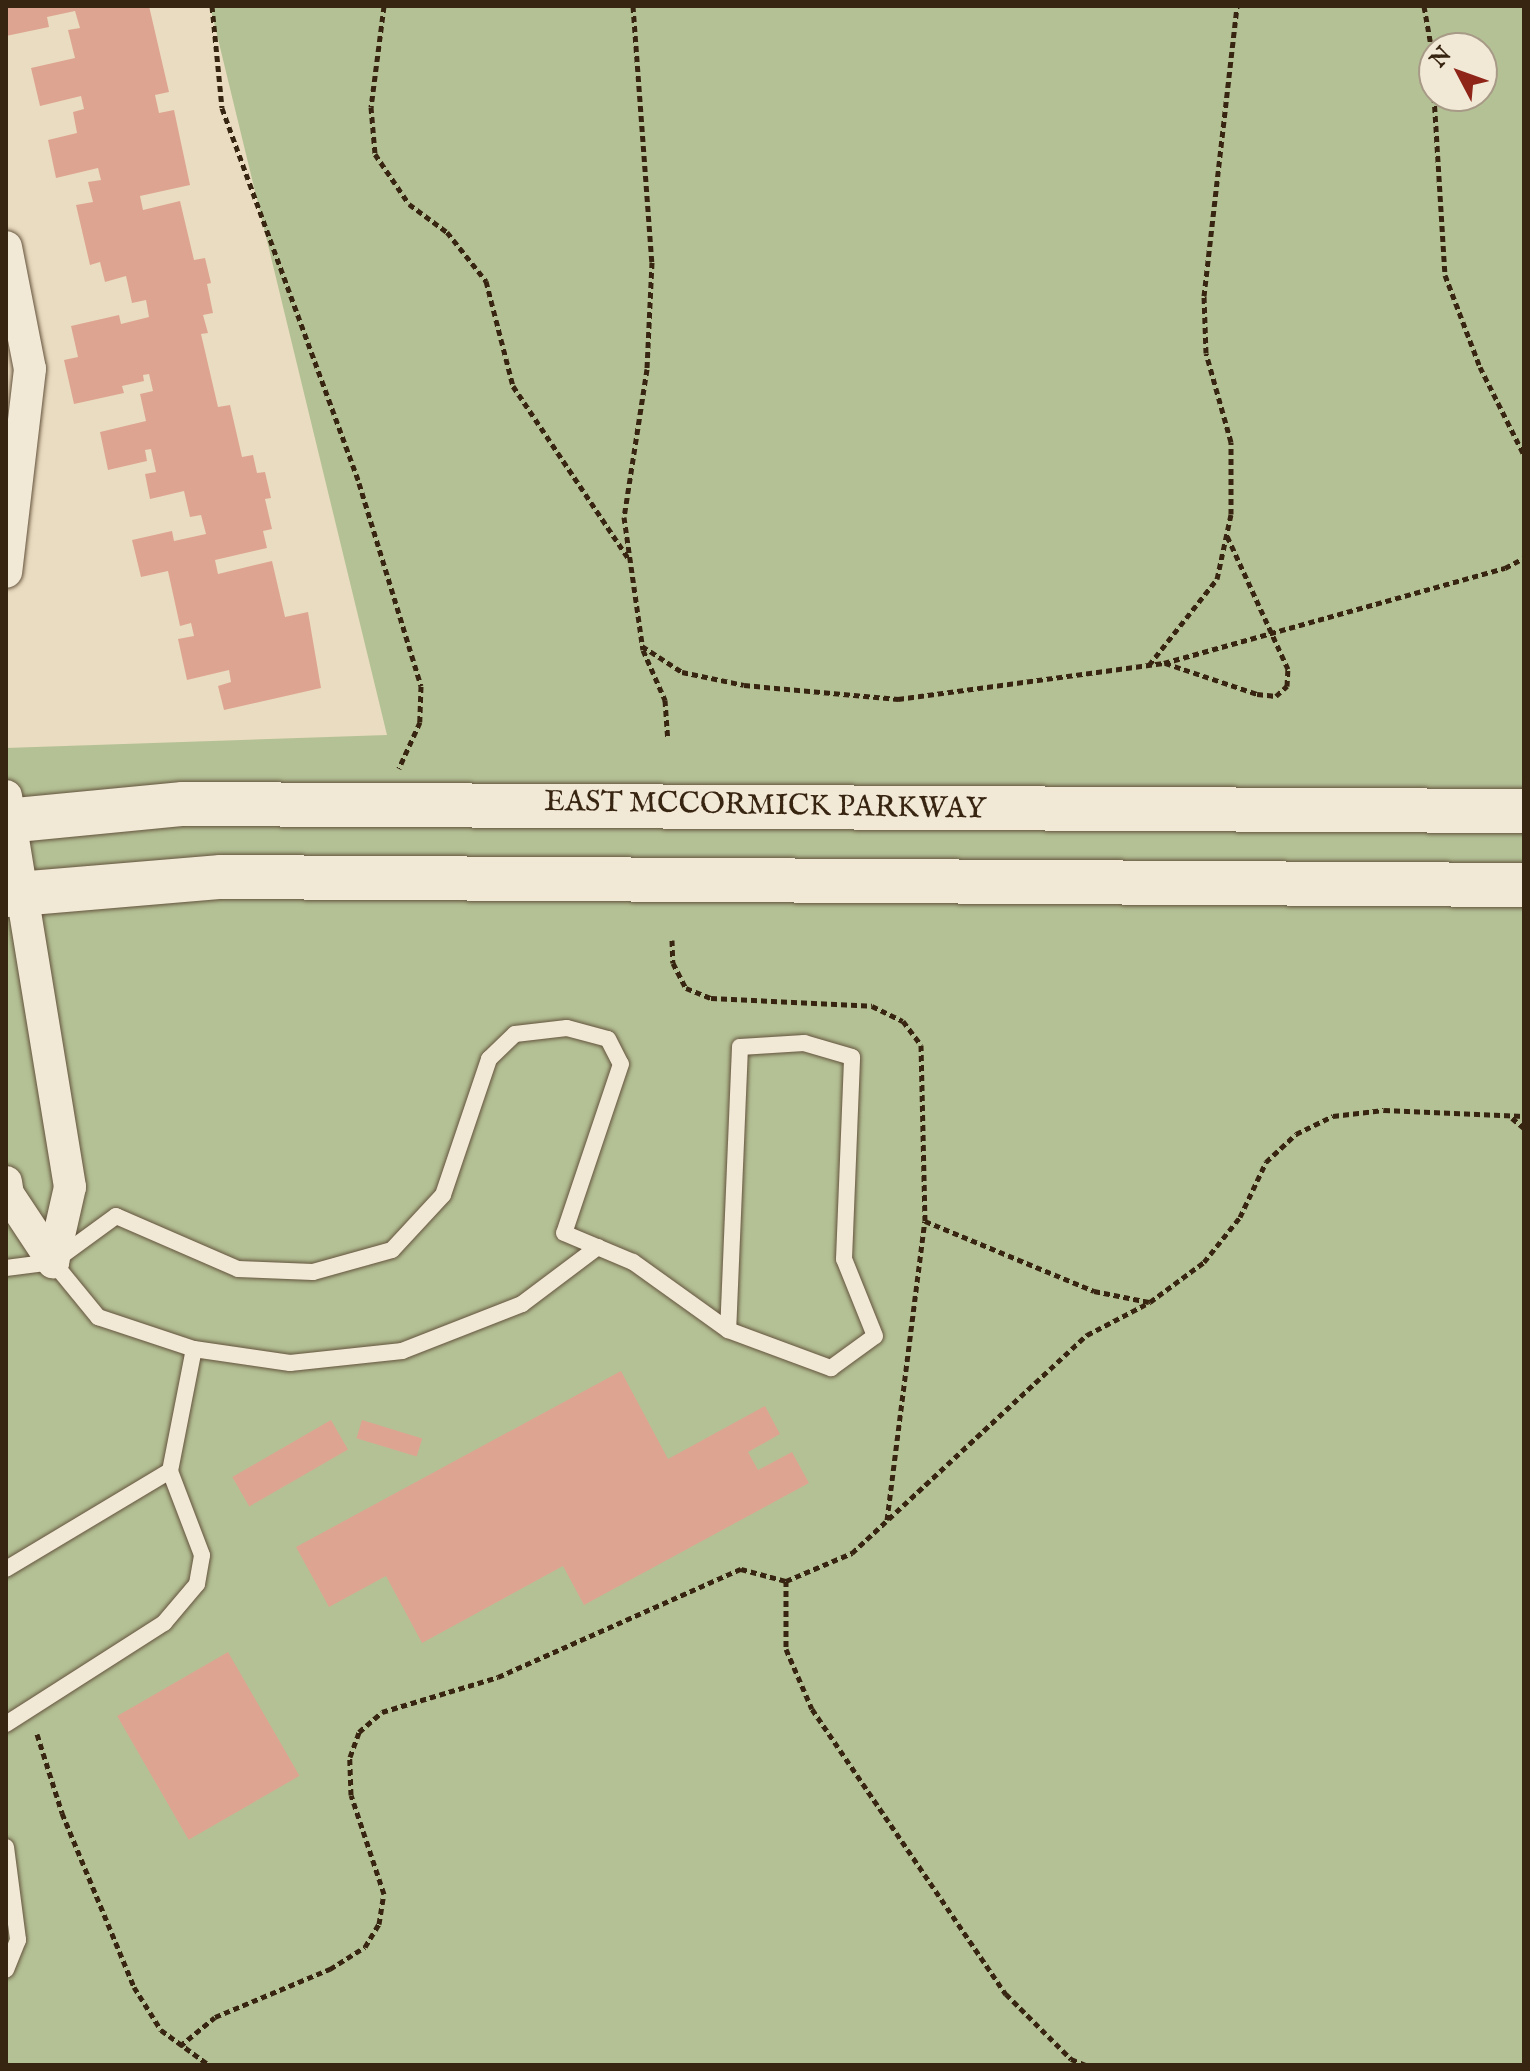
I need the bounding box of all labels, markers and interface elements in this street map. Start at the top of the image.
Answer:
north arrow [1418,32,1498,112]
text: N [1425,41,1458,74]
street label: EAST MCCORMICK PARKWAY [544,784,986,828]

